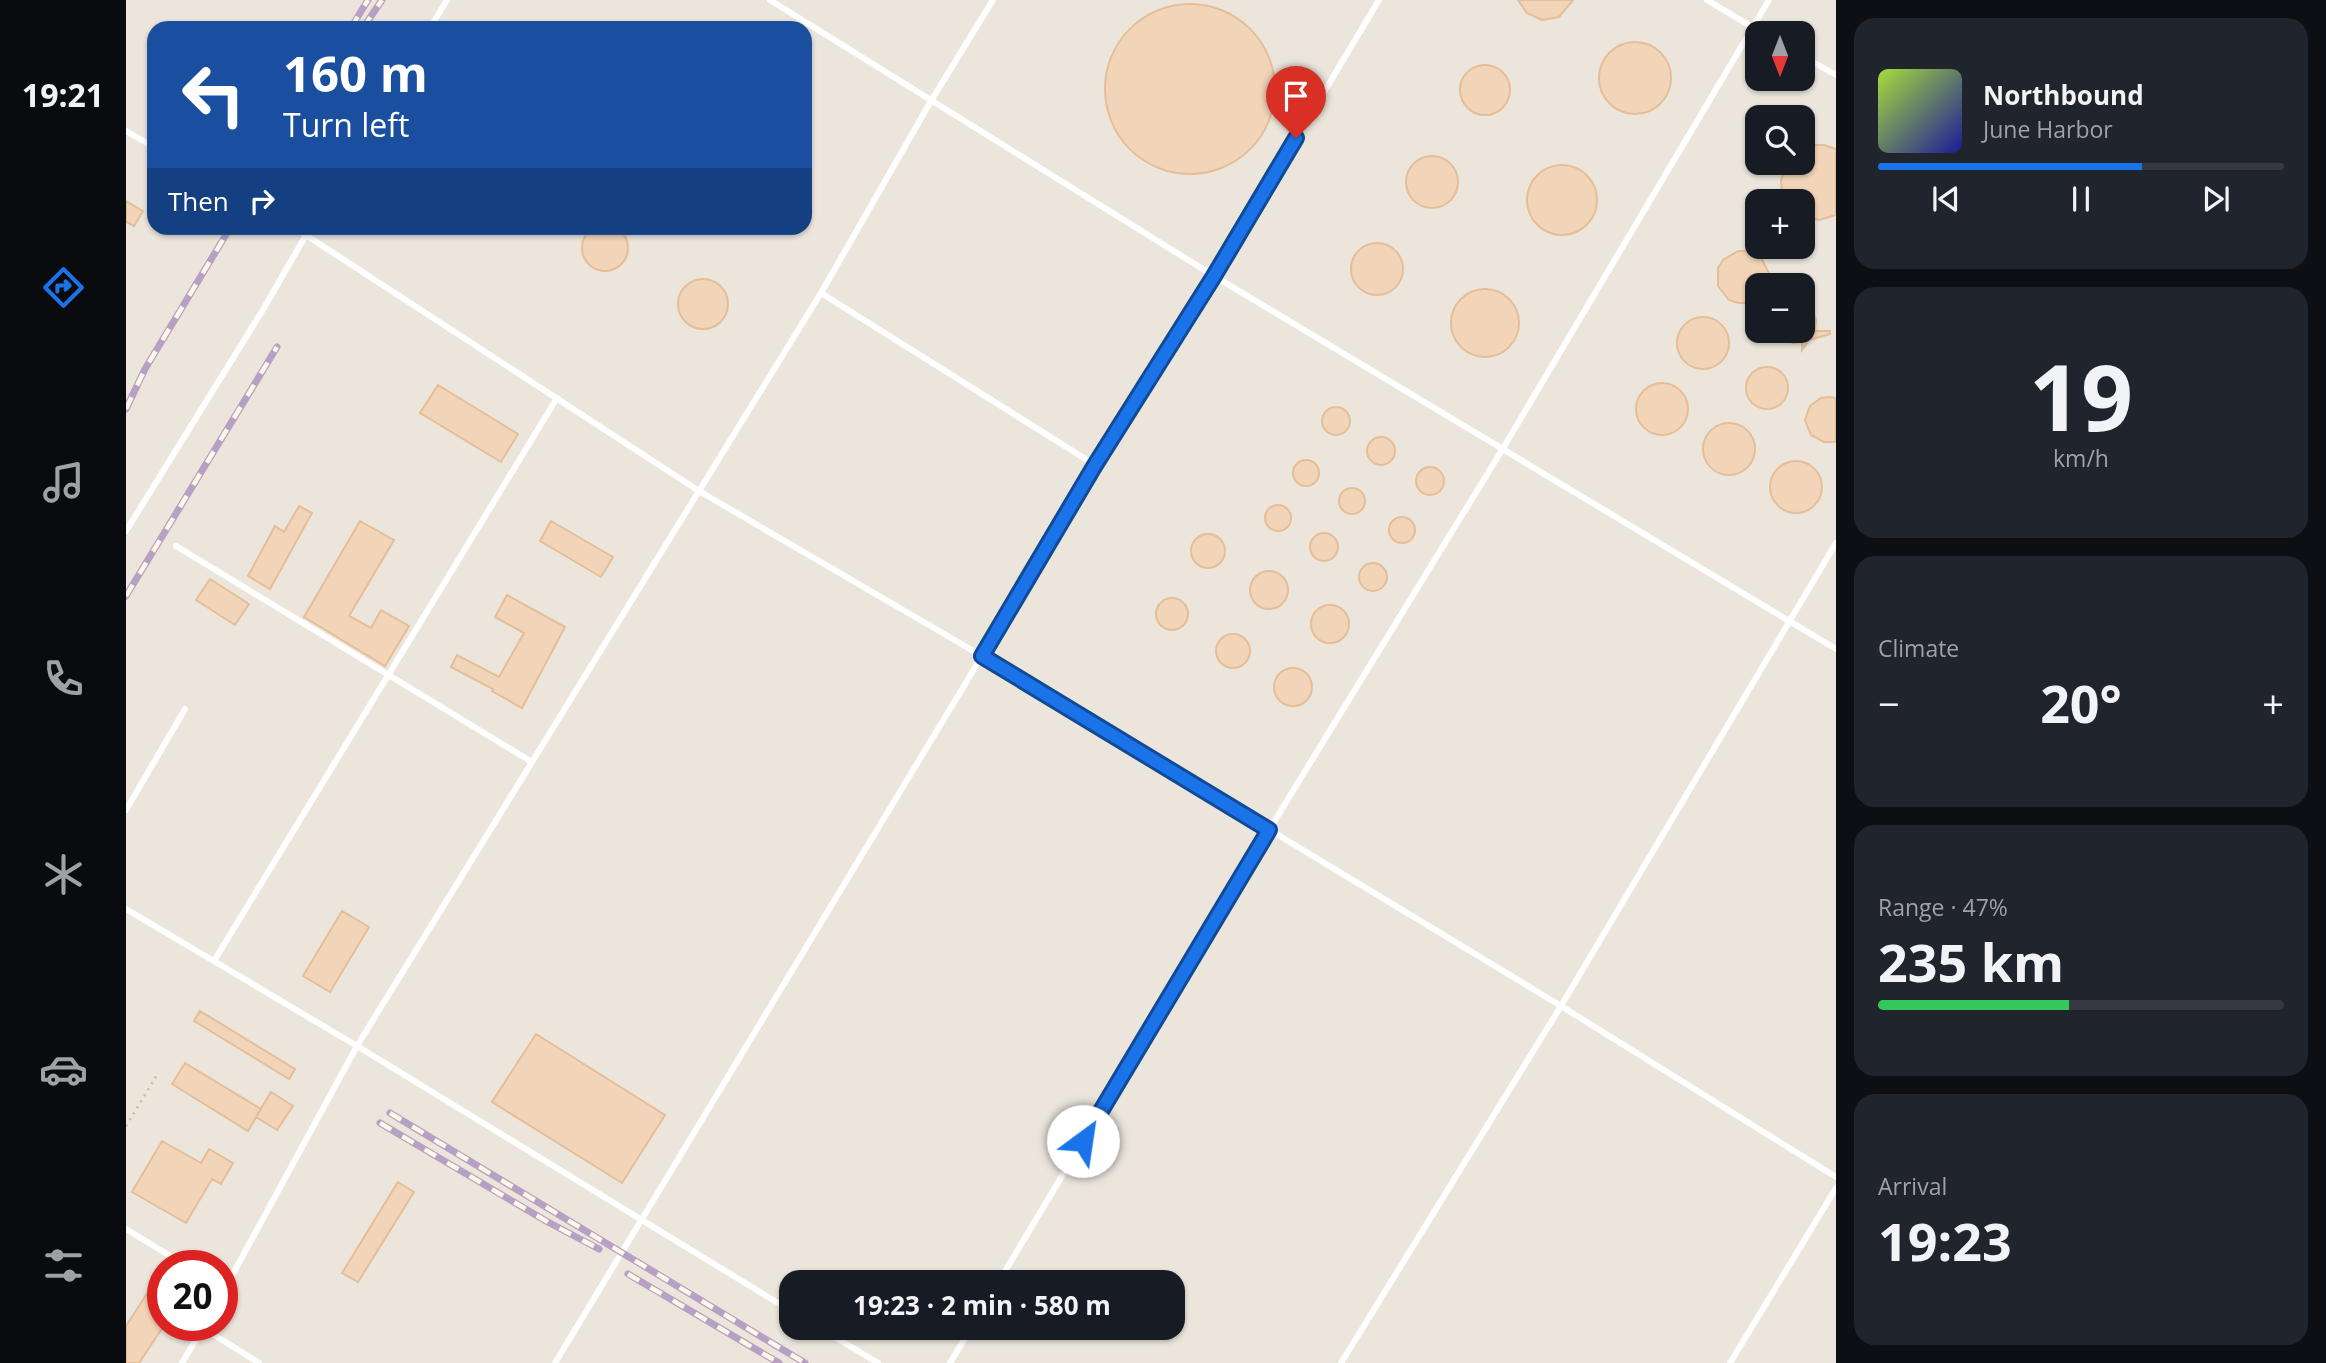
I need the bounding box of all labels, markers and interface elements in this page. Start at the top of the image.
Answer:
north arrow [1745,21,1815,91]
map controls [1745,21,1815,343]
text: 160 m [283,40,428,106]
icon: left [168,49,259,140]
pin [1266,66,1326,138]
text: 19:21 [22,73,104,116]
icon: arrive [1277,77,1315,115]
text: Northbound [1983,77,2144,113]
text: Turn left [283,103,409,146]
button: search [1745,105,1815,175]
text: June Harbor [1983,113,2113,145]
icon: previous [1927,180,1965,218]
icon: pause [2062,180,2100,218]
icon: next [2197,180,2235,218]
icon: right [243,182,281,220]
text: Then [168,183,229,219]
button: + [1745,189,1815,259]
icon: directions [39,263,88,312]
button: − [1745,273,1815,343]
text: 19 [2029,334,2133,458]
text: km/h [2053,442,2109,474]
icon: music [39,458,88,507]
text: Climate [1878,632,1959,664]
icon: phone [39,654,88,703]
text: 20° [2040,667,2122,738]
text: − [1878,677,1900,729]
text: + [2262,677,2284,729]
icon: climate [39,850,88,899]
text: Range · 47% [1878,891,2008,923]
text: 235 km [1878,926,2064,997]
icon: car [39,1045,88,1094]
position arrow [1046,1104,1120,1178]
text: Arrival [1878,1170,1947,1202]
text: 19:23 [1878,1205,2012,1276]
icon: filters [39,1241,88,1290]
speed limit sign: 20 [147,1250,238,1341]
text: 19:23 · 2 min · 580 m [853,1287,1111,1323]

